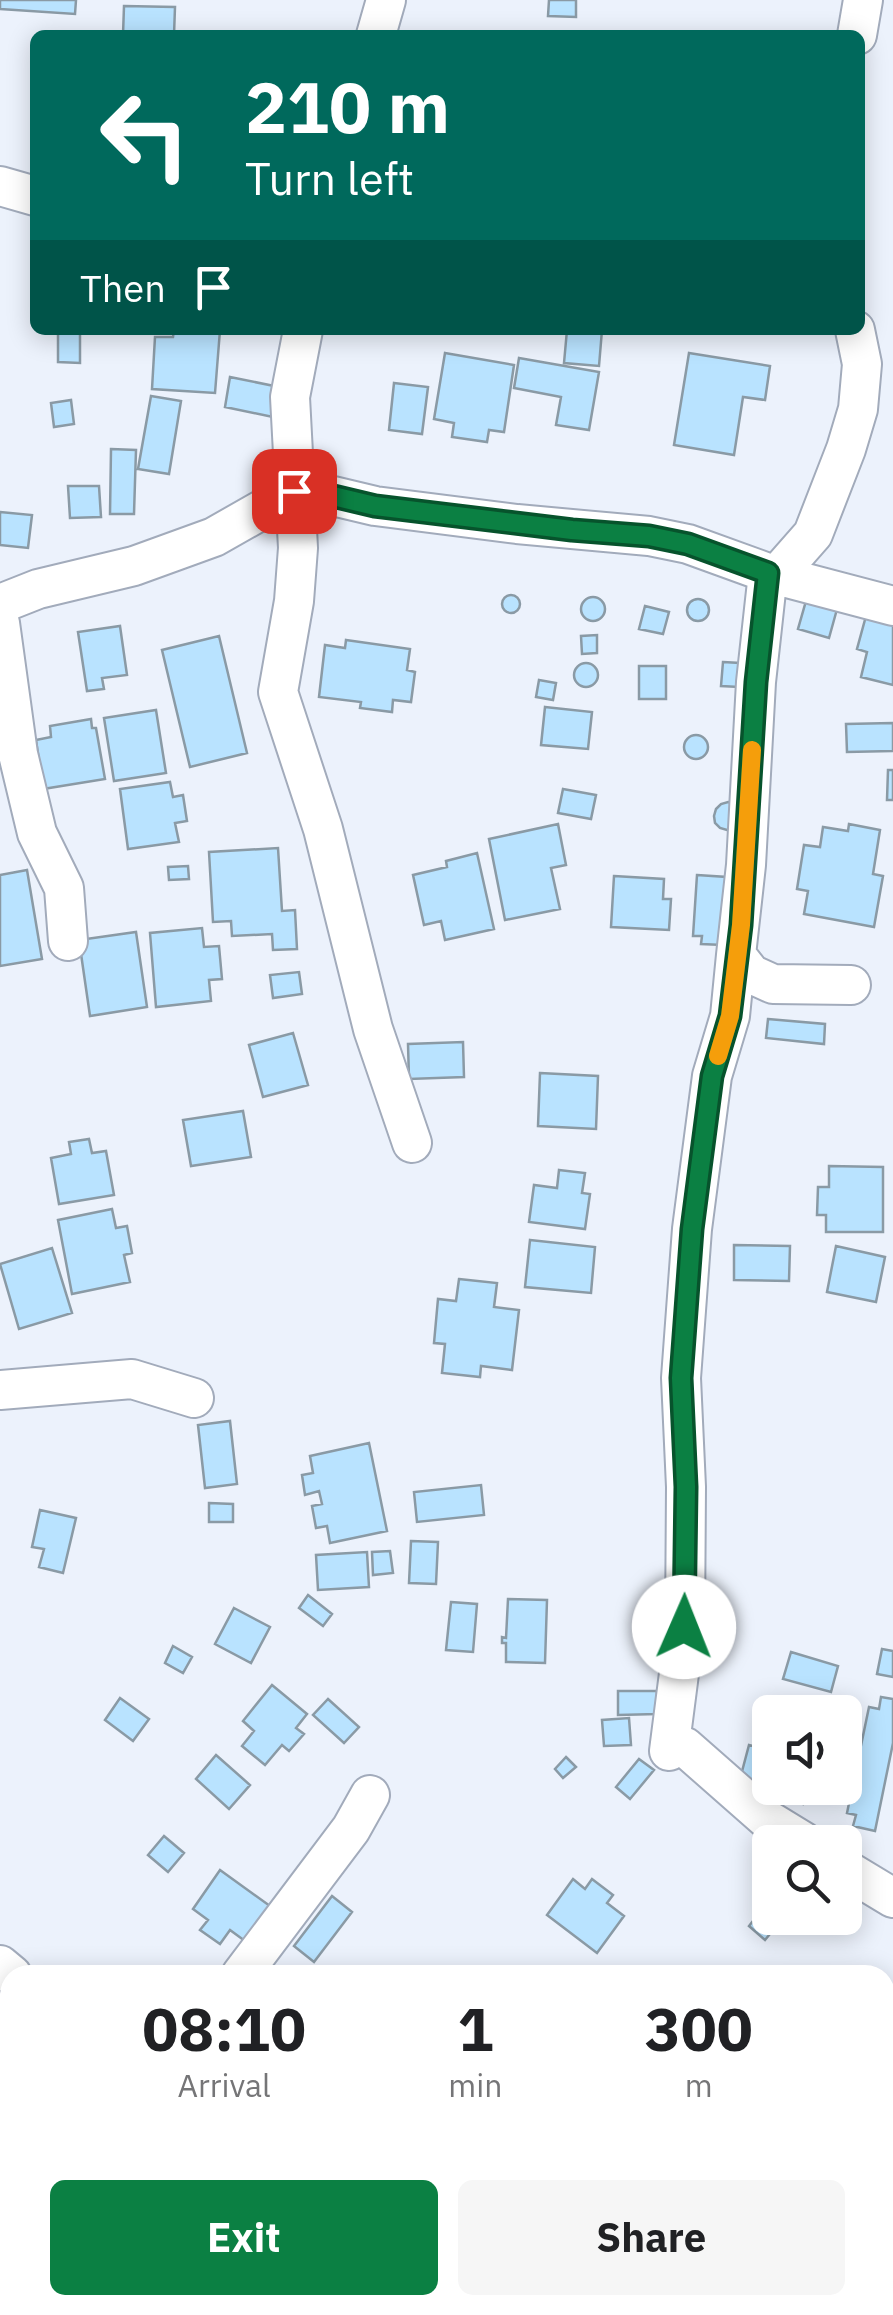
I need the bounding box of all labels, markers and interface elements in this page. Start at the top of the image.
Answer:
text: 210 m [245,61,450,152]
icon: left [80,70,210,200]
text: Turn left [245,149,414,207]
icon: arrive [186,260,241,315]
text: Then [80,263,166,312]
pin [252,449,337,534]
icon: arrive [267,464,322,519]
position arrow [632,1575,736,1679]
map controls [752,1695,862,1935]
button: sound [752,1695,862,1805]
button: search [752,1825,862,1935]
text: 08:10 [142,1989,306,2068]
text: 1 [457,1989,493,2068]
text: 300 [645,1989,753,2068]
text: Arrival [178,2064,271,2106]
text: min [448,2064,502,2106]
text: m [685,2064,713,2106]
button: Exit [50,2180,438,2295]
button: Share [458,2180,845,2295]

